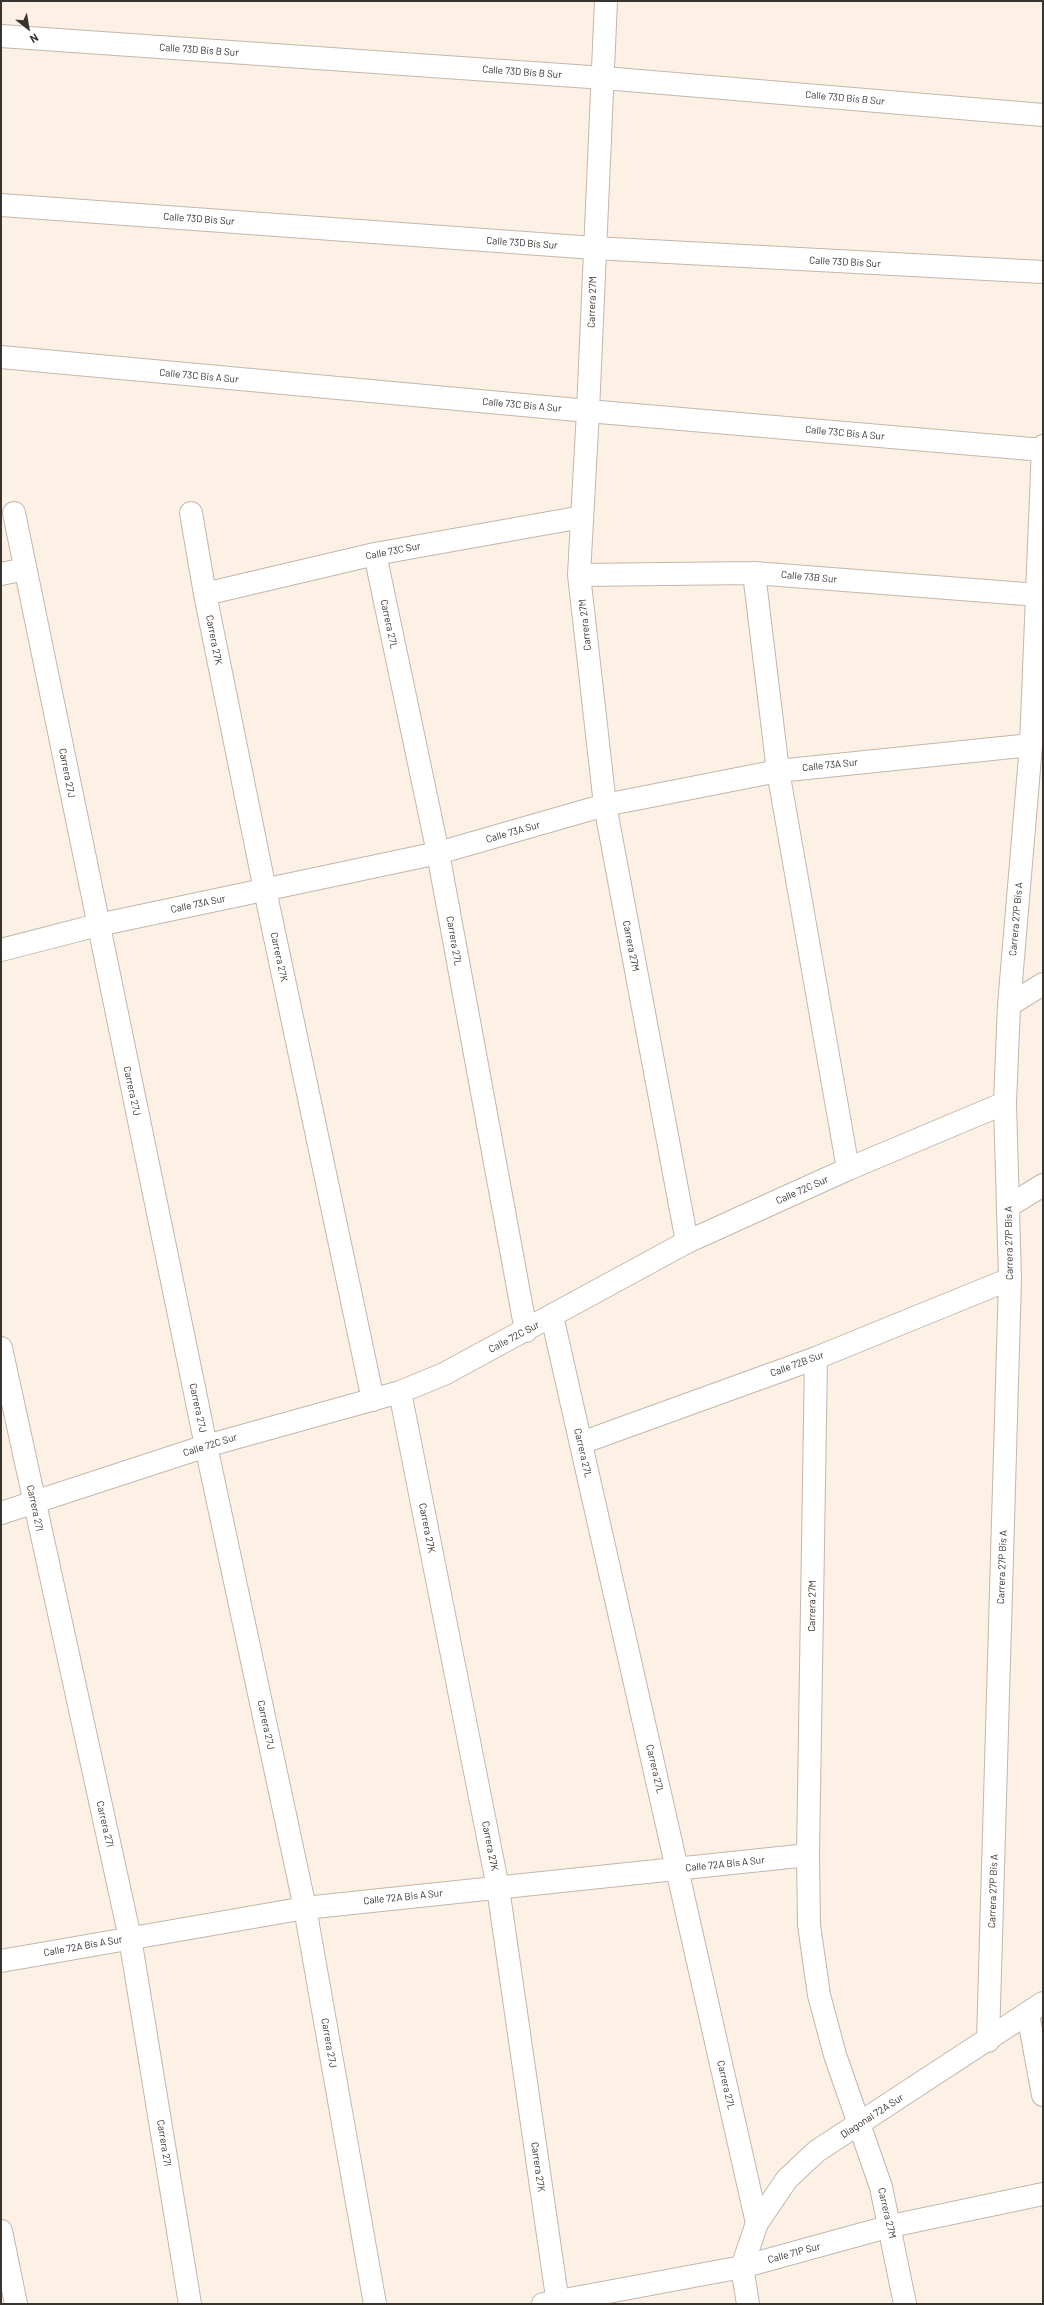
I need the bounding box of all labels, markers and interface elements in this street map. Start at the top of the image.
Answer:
north arrow [8,8,48,48]
text: N [28,31,41,46]
street label: Calle 73D Bis B Sur [159,41,239,59]
street label: Calle 73D Bis B Sur [482,63,562,81]
street label: Calle 73D Bis B Sur [805,89,885,107]
street label: Calle 73D Bis Sur [163,211,235,227]
street label: Calle 73D Bis Sur [486,235,558,251]
street label: Calle 73D Bis Sur [809,254,881,270]
street label: Carrera 27M [585,276,599,328]
street label: Calle 73C Bis A Sur [159,367,239,385]
street label: Calle 73C Bis A Sur [482,396,562,414]
street label: Calle 73C Bis A Sur [805,424,885,442]
street label: Calle 73C Sur [364,540,422,562]
street label: Calle 73B Sur [781,569,837,585]
street label: Carrera 27L [378,598,400,650]
street label: Carrera 27M [576,599,594,651]
street label: Carrera 27K [203,614,225,666]
street label: Carrera 27J [56,747,78,799]
street label: Calle 73A Sur [802,756,858,774]
street label: Calle 73A Sur [485,819,541,845]
street label: Carrera 27P Bis A [1007,882,1025,956]
street label: Calle 73A Sur [169,892,227,916]
street label: Carrera 27L [444,915,464,967]
street label: Carrera 27M [620,920,642,972]
street label: Carrera 27K [268,931,290,983]
street label: Carrera 27J [121,1065,143,1117]
street label: Calle 72C Sur [774,1173,830,1207]
street label: Carrera 27P Bis A [1002,1206,1016,1280]
street label: Calle 72C Sur [486,1319,542,1355]
street label: Calle 72B Sur [769,1349,825,1379]
street label: Carrera 27J [187,1382,209,1434]
street label: Carrera 27L [572,1427,594,1479]
street label: Calle 72C Sur [181,1431,239,1459]
street label: Carrera 27I [24,1484,46,1532]
street label: Carrera 27K [416,1502,438,1554]
street label: Carrera 27P Bis A [995,1530,1009,1604]
street label: Carrera 27M [806,1580,818,1632]
street label: Carrera 27J [255,1699,277,1751]
street label: Carrera 27L [644,1743,666,1795]
street label: Carrera 27I [94,1800,116,1848]
street label: Carrera 27K [479,1820,501,1872]
street label: Calle 72A Bis A Sur [685,1854,765,1874]
street label: Carrera 27P Bis A [986,1854,1000,1928]
street label: Calle 72A Bis A Sur [363,1887,443,1907]
street label: Calle 72A Bis A Sur [43,1933,123,1959]
street label: Carrera 27J [319,2017,339,2069]
street label: Carrera 27L [715,2059,737,2111]
street label: Diagonal 72A Sur [838,2091,906,2141]
street label: Carrera 27I [154,2119,174,2167]
street label: Carrera 27K [529,2141,547,2193]
street label: Carrera 27M [875,2186,899,2240]
street label: Calle 71P Sur [766,2240,822,2266]

